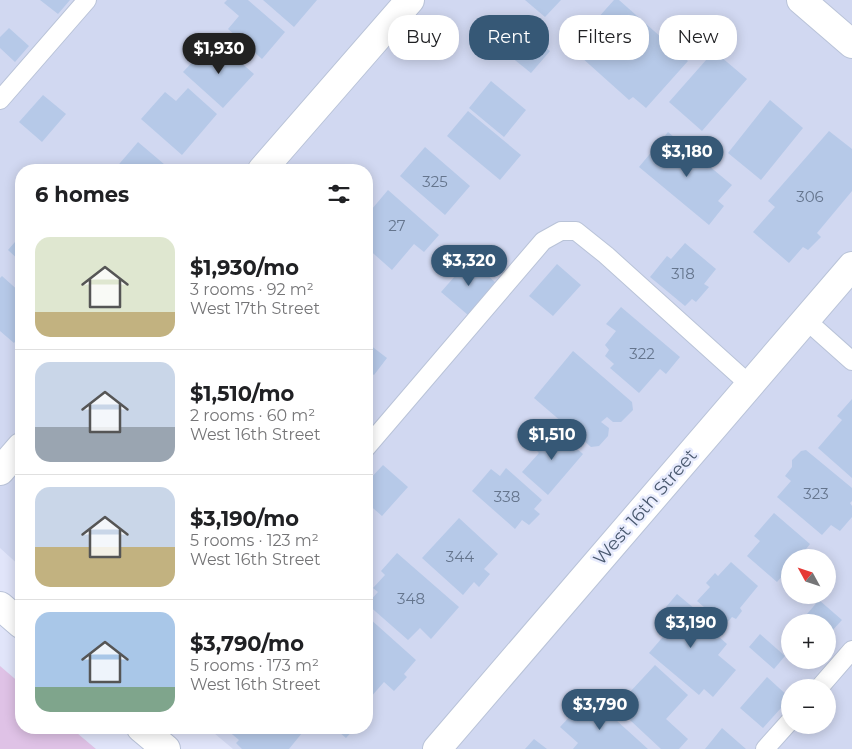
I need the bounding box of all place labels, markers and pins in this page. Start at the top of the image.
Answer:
pin: $1,930 [178,32,260,75]
pin: $3,180 [646,136,728,178]
pin: $3,320 [428,244,510,287]
pin: $1,510 [511,418,593,461]
pin: $3,190 [650,606,732,649]
pin: $3,790 [559,688,641,731]

